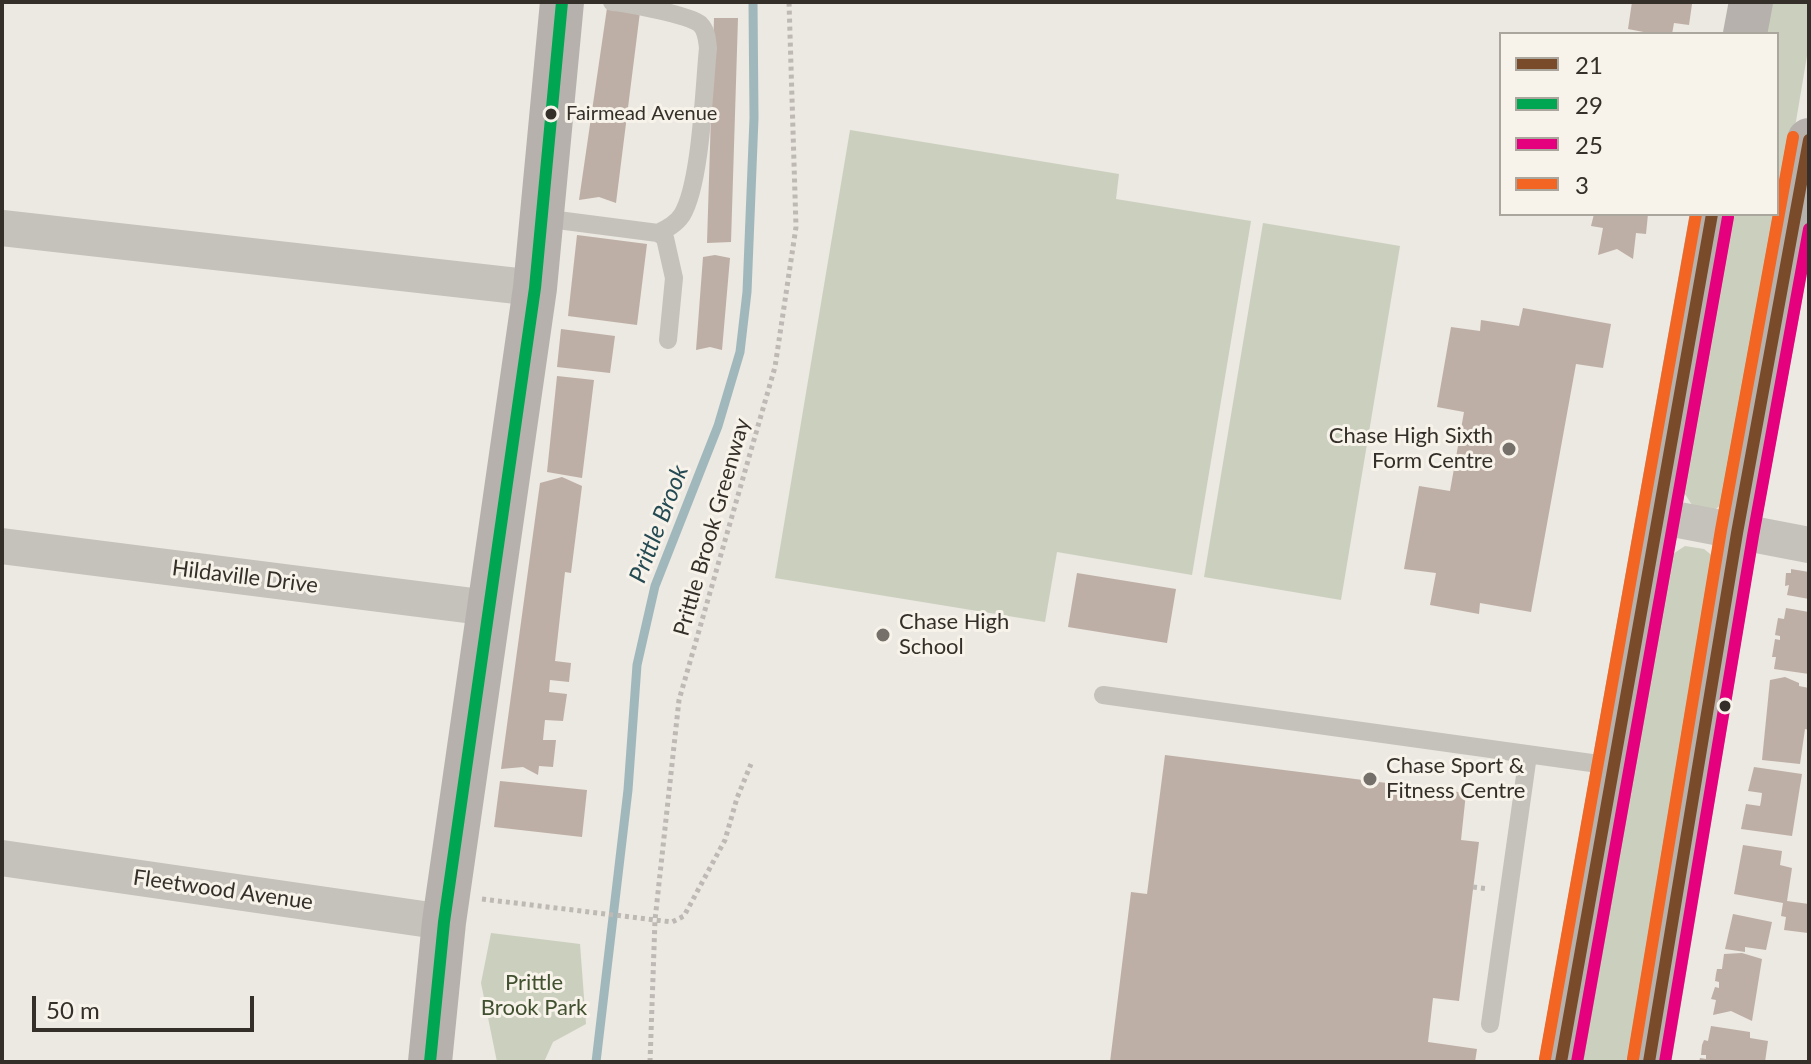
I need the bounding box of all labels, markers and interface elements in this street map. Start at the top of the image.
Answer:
legend [1499,32,1779,216]
text: 21 [1575,50,1603,79]
text: 29 [1575,90,1603,119]
place label: Fairmead Avenue [566,102,717,126]
marker: Fairmead Avenue [543,106,559,122]
text: 25 [1575,130,1603,159]
text: 3 [1575,170,1589,199]
street label: Prittle Brook Greenway [668,415,756,639]
place label: Chase High Sixth Form Centre [1329,423,1493,474]
marker: Chase High Sixth Form Centre [1500,440,1518,458]
water label: Prittle Brook [623,461,695,587]
street label: Hildaville Drive [171,555,319,599]
place label: Chase High School [899,609,1009,660]
marker: Chase High School [874,626,892,644]
unlabelled marker [1717,698,1733,714]
place label: Chase Sport & Fitness Centre [1386,753,1525,804]
marker: Chase Sport & Fitness Centre [1361,770,1379,788]
street label: Fleetwood Avenue [131,864,315,916]
park label: Prittle Brook Park [481,970,587,1022]
scale bar [36,980,258,1030]
text: 50 m [46,995,100,1024]

